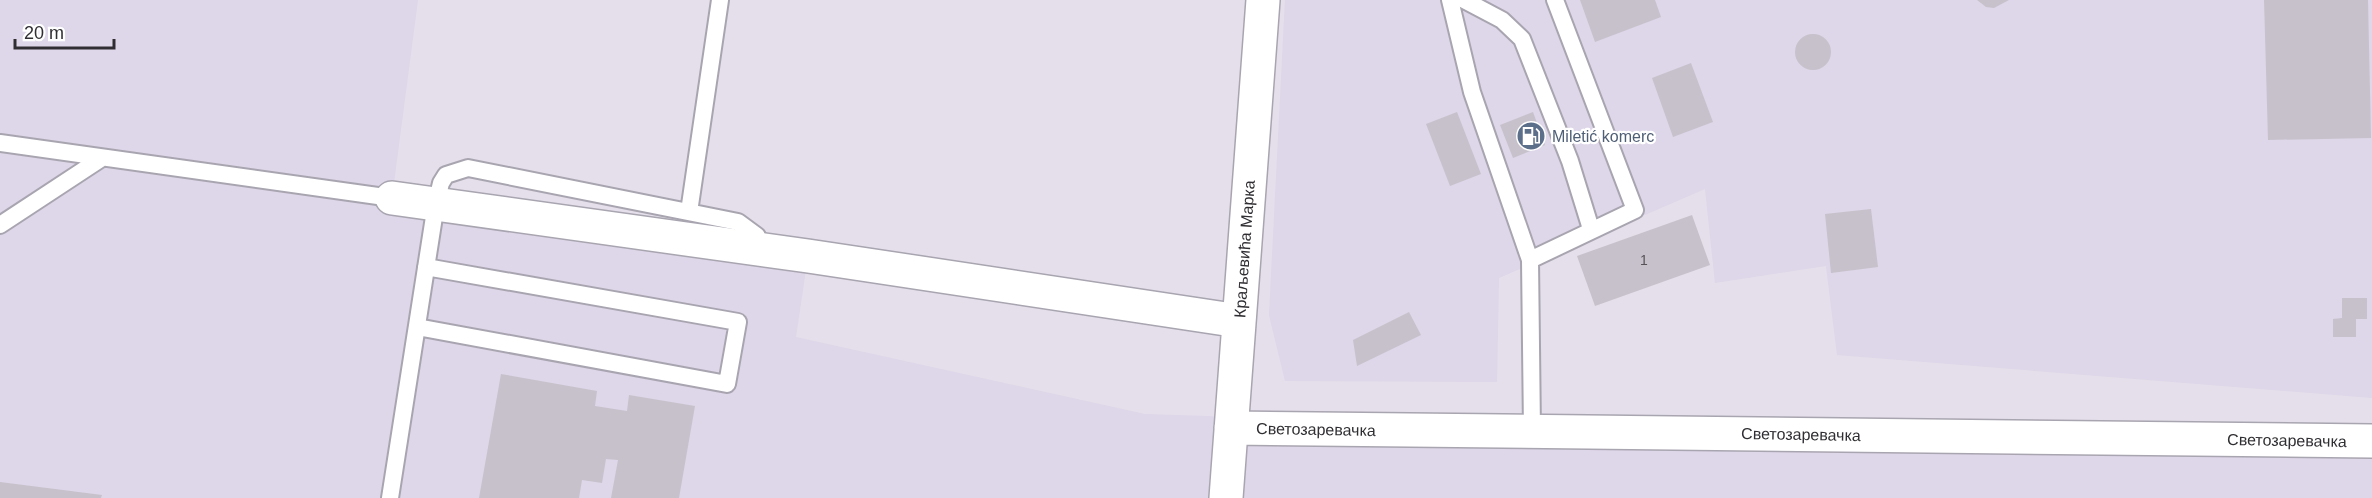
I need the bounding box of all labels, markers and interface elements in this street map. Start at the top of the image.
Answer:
scale bar [15,12,114,50]
text: 20 m [24,23,64,43]
fuel station icon: Miletić komerc [1515,120,1547,152]
place label: Miletić komerc [1552,128,1654,145]
street label: Краљевића Марка [1231,180,1258,318]
house number: 1 [1640,252,1648,268]
street label: Светозаревачка [1256,420,1376,439]
street label: Светозаревачка [1741,425,1861,444]
street label: Светозаревачка [2227,431,2347,450]

